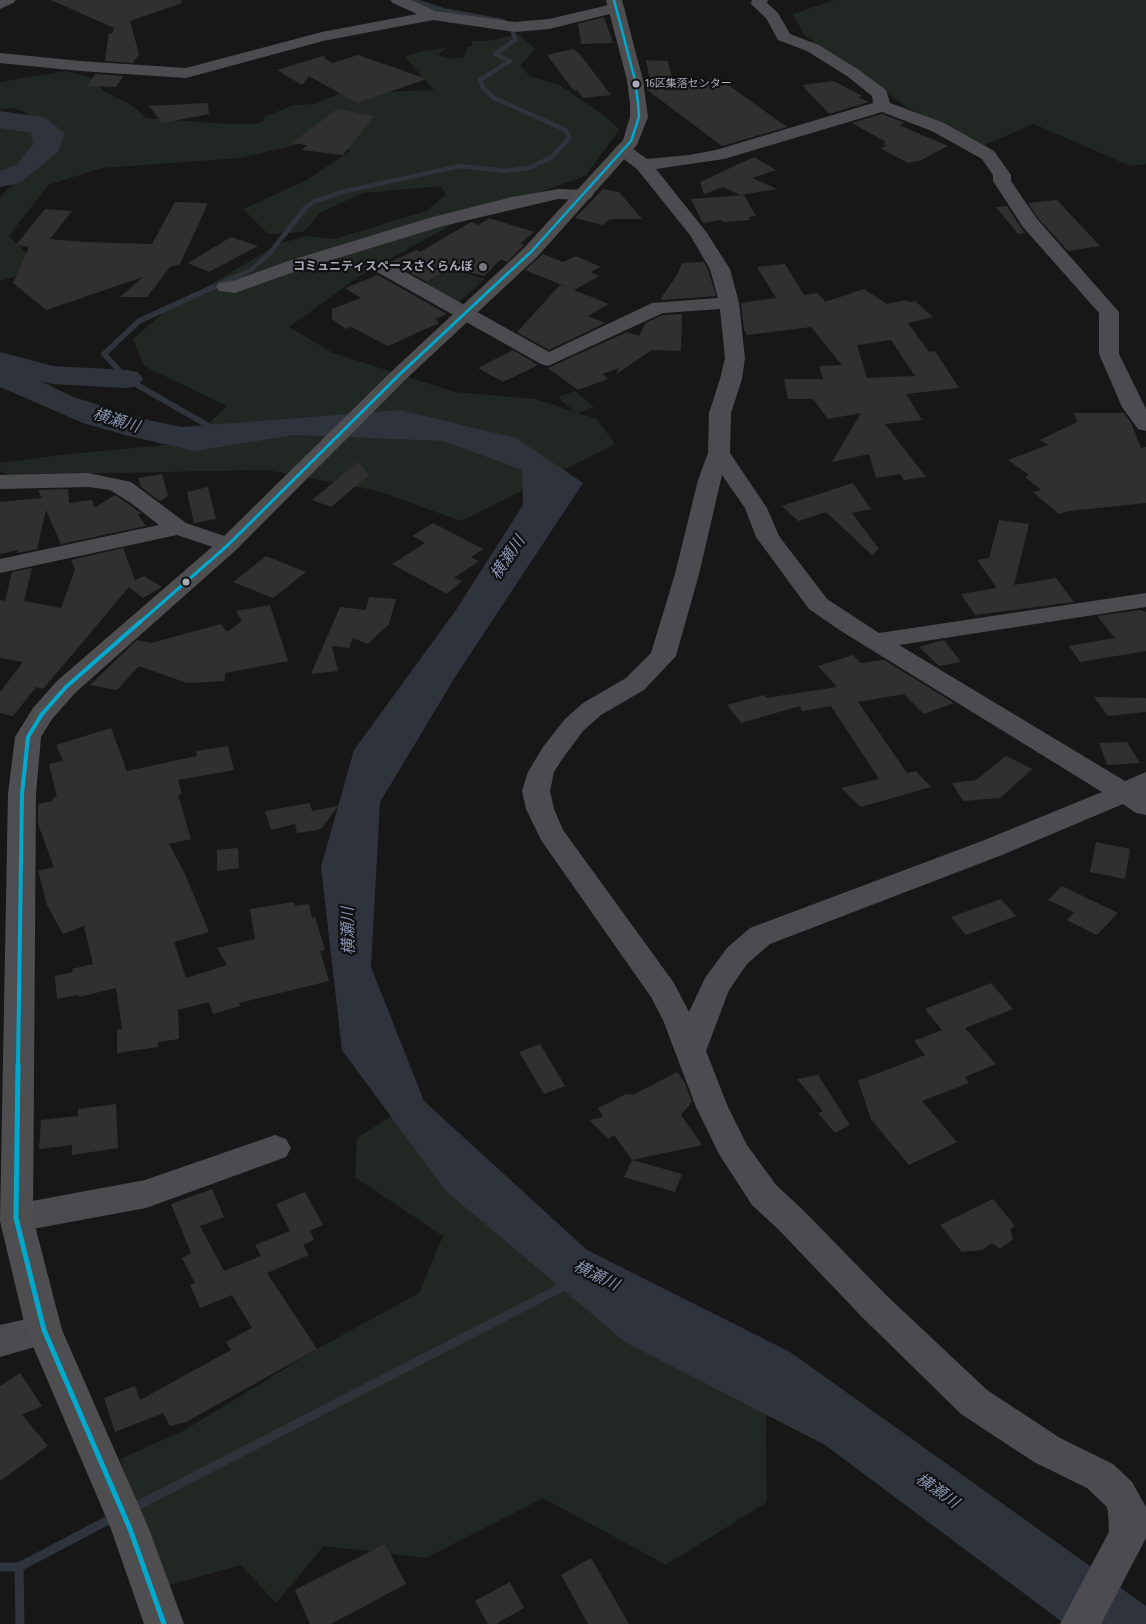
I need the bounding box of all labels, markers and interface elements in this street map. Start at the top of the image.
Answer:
place label: 16区集落センター [645,77,732,91]
marker: 16区集落センター [631,79,641,89]
place label: コミュニティスペースさくらんぼ [293,260,473,274]
marker: コミュニティスペースさくらんぼ [477,261,489,273]
water label: 横瀬川 [90,405,142,437]
water label: 横瀬川 [487,533,529,583]
unlabelled marker [181,577,191,587]
water label: 横瀬川 [339,907,359,955]
water label: 横瀬川 [570,1257,622,1295]
water label: 横瀬川 [912,1469,962,1513]

